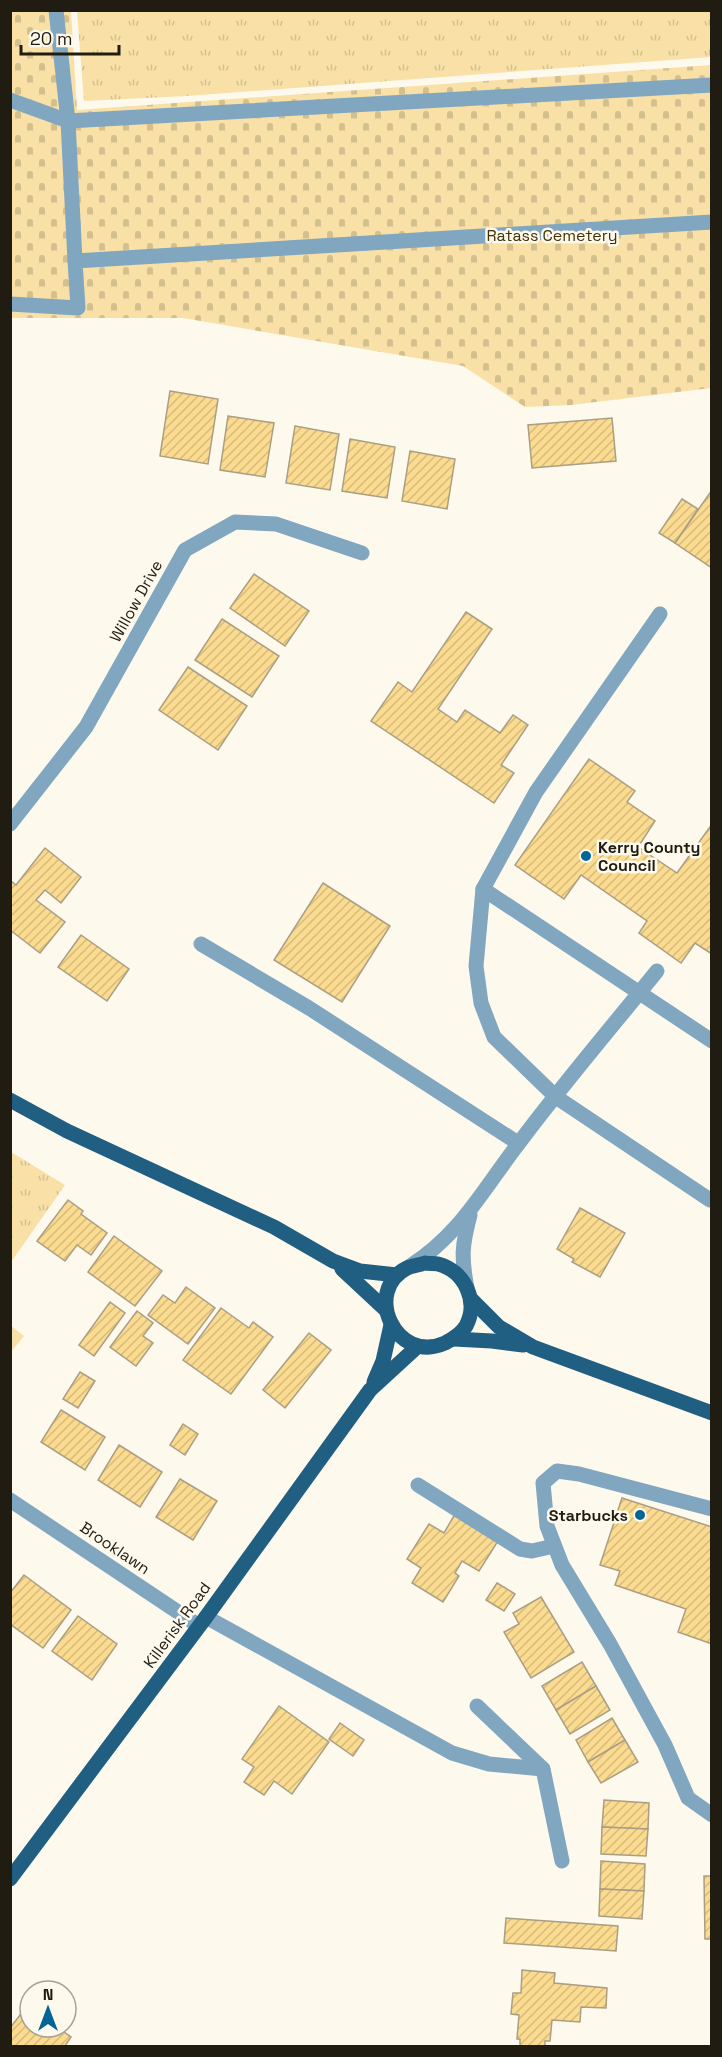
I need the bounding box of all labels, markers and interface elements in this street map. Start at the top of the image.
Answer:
scale bar [21,18,118,56]
text: 20 m [30,27,73,50]
park label: Ratass Cemetery [486,225,618,246]
street label: Willow Drive [105,556,167,646]
place label: Kerry County Council [598,837,700,876]
marker: Kerry County Council [579,849,593,863]
place label: Starbucks [549,1505,628,1526]
marker: Starbucks [633,1508,647,1522]
street label: Brooklawn [76,1517,154,1579]
street label: Killerisk Road [139,1578,215,1672]
north arrow [18,1979,78,2039]
text: N [43,1984,53,2005]

